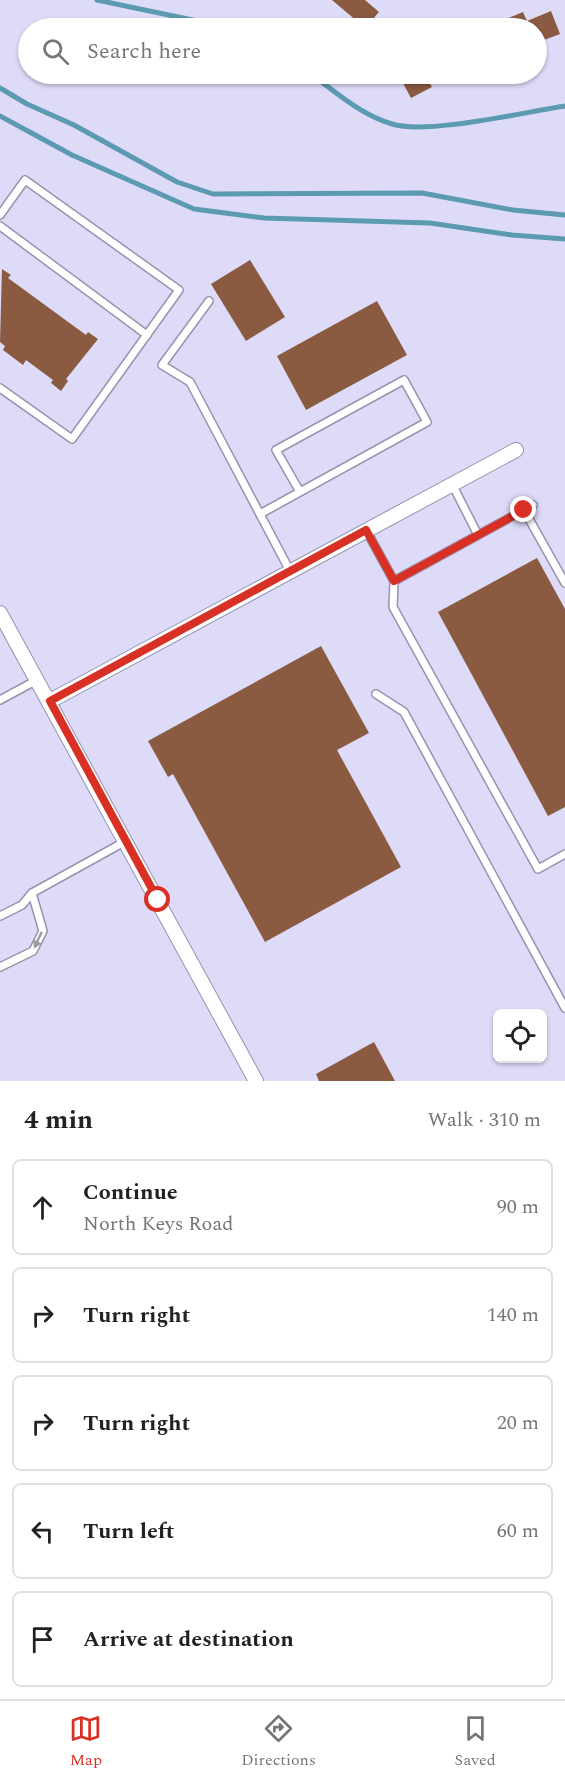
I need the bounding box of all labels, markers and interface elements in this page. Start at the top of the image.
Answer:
search box [18,18,547,84]
icon: search [39,35,72,68]
text: Search here [87,35,201,68]
route end [510,496,536,522]
route start [144,886,170,912]
one-way arrow [34,931,43,948]
map controls [493,1009,547,1063]
button: locate [493,1009,547,1063]
text: 4 min [24,1100,93,1140]
text: Walk · 310 m [428,1105,541,1135]
text: Continue [83,1176,178,1209]
icon: ahead [26,1191,59,1224]
text: 90 m [497,1192,539,1222]
text: North Keys Road [83,1209,233,1239]
icon: right [26,1299,59,1332]
text: Turn right [83,1299,190,1332]
text: 140 m [487,1300,539,1330]
icon: right [26,1407,59,1440]
text: Turn right [83,1407,190,1440]
text: 20 m [497,1408,539,1438]
icon: left [26,1515,59,1548]
text: Turn left [83,1515,175,1548]
text: 60 m [497,1516,539,1546]
icon: arrive [26,1623,59,1656]
text: Arrive at destination [83,1623,294,1656]
tab: Map [69,1712,102,1772]
tab: Directions [241,1712,316,1772]
tab: Saved [455,1712,496,1772]

